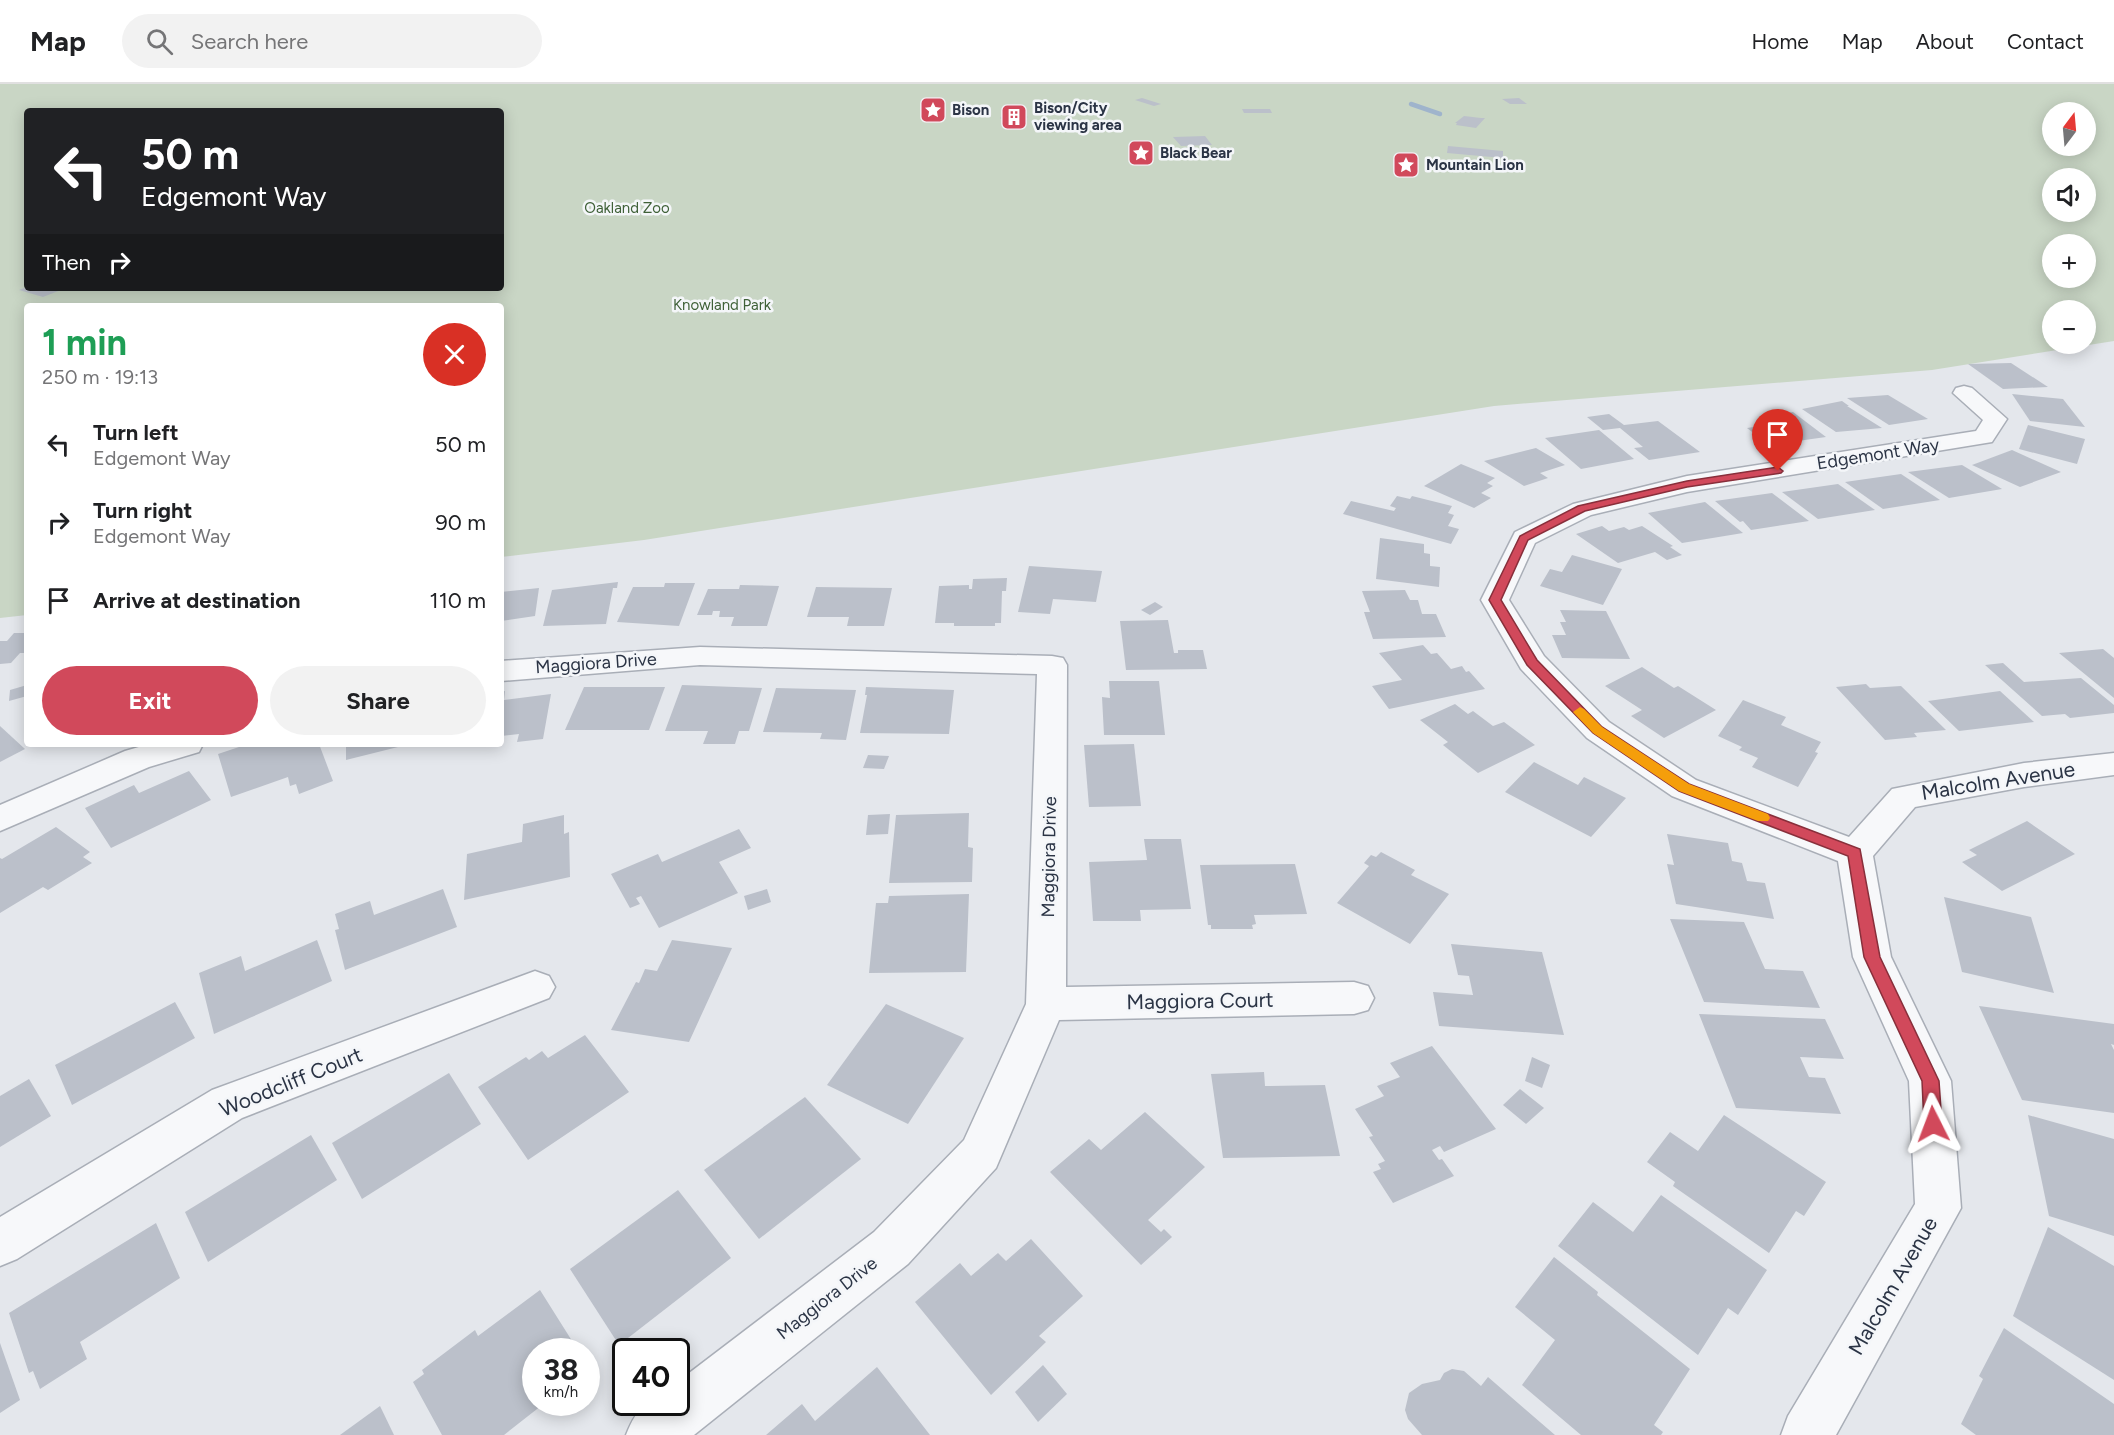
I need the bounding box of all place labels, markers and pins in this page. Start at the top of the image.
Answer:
place icon: Bison [918,95,948,125]
place label: Bison/City viewing area [1034,99,1122,134]
place label: Bison [952,101,989,119]
building icon: Bison/City viewing area [999,102,1029,132]
place icon: Black Bear [1126,138,1156,168]
place label: Black Bear [1160,144,1232,162]
place icon: Mountain Lion [1391,150,1421,180]
place label: Mountain Lion [1426,156,1524,174]
pin [1752,409,1803,471]

